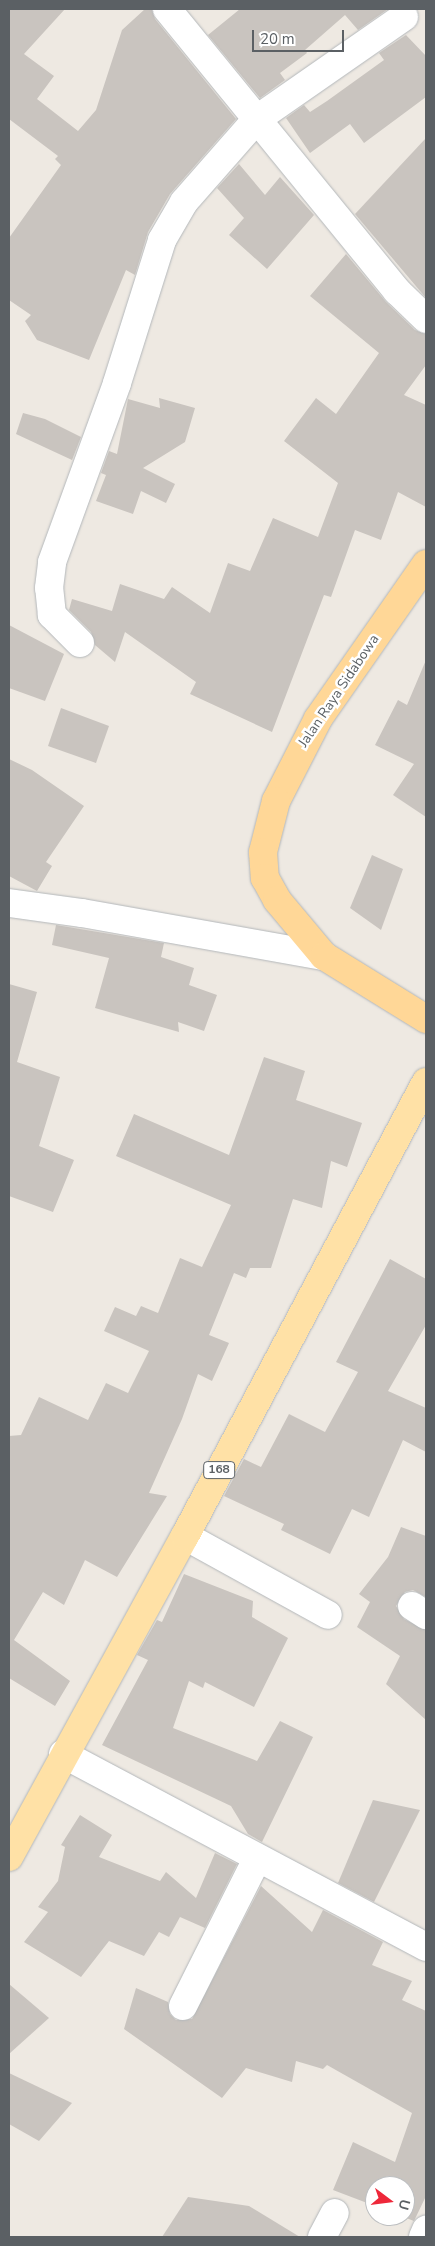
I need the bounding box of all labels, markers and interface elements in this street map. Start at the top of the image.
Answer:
scale bar [255,20,348,52]
text: 20 m [260,29,295,49]
street label: Jalan Raya Sidabowa [295,632,383,750]
road number: 168 [203,1460,235,1480]
north arrow [365,2176,415,2226]
text: U [393,2197,415,2212]

